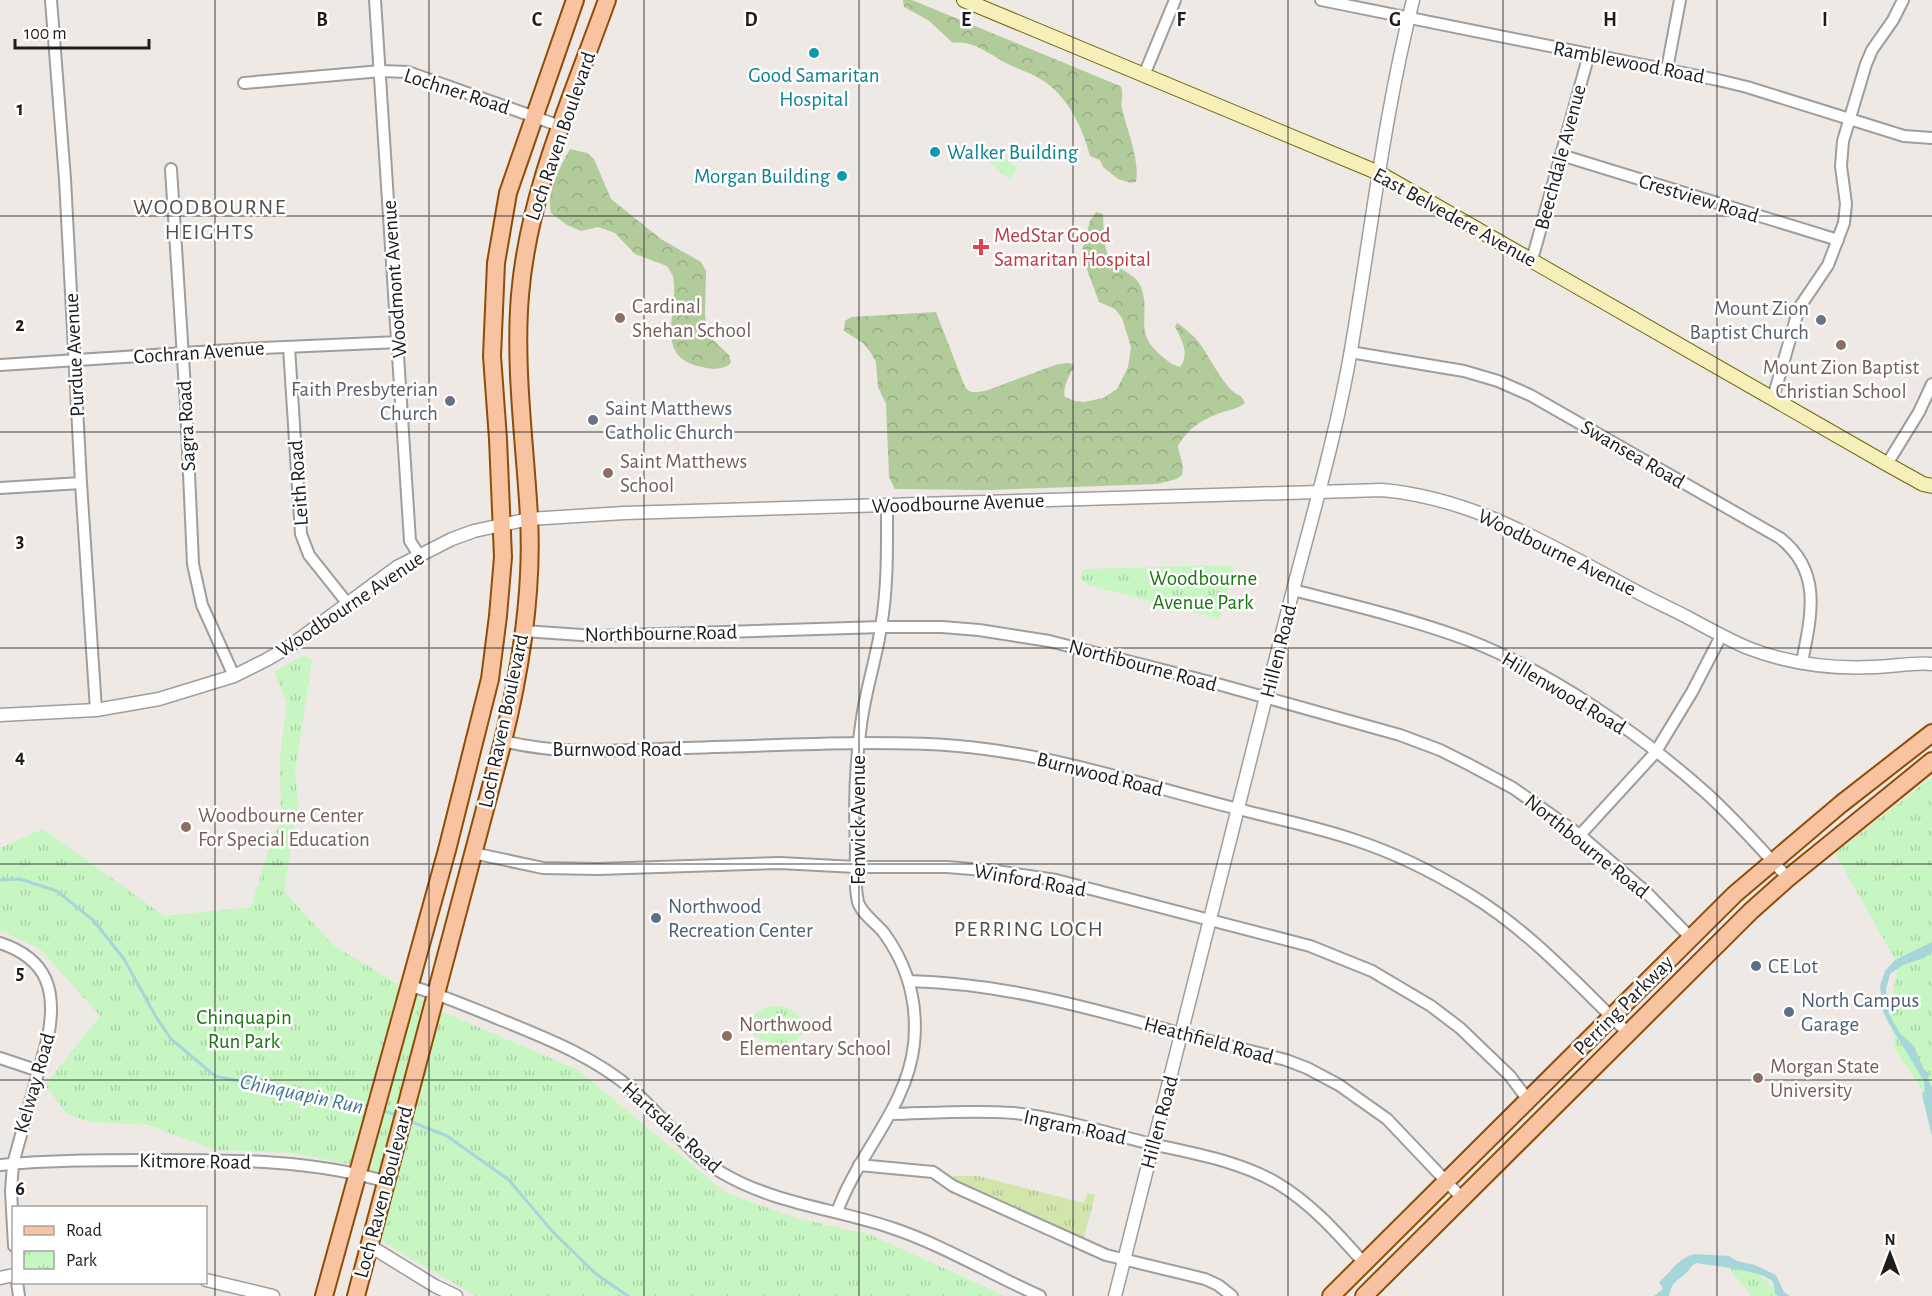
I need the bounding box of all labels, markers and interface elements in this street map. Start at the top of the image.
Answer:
text: B [316,10,328,30]
text: C [532,10,543,30]
text: D [744,10,758,30]
text: E [961,10,971,30]
text: F [1176,10,1186,30]
text: G [1389,10,1401,30]
text: H [1603,10,1617,30]
text: I [1822,10,1828,30]
scale bar [15,12,148,50]
text: 100 m [24,25,67,43]
street label: Ramblewood Road [1551,38,1706,87]
marker: Good Samaritan Hospital [807,46,821,60]
street label: Loch Raven Boulevard [522,49,599,223]
street label: Lochner Road [401,64,513,119]
place label: Good Samaritan Hospital [748,65,880,110]
street label: Beechdale Avenue [1531,82,1590,232]
text: 1 [16,99,24,119]
place label: Walker Building [947,142,1079,163]
marker: Walker Building [928,145,942,159]
street label: East Belvedere Avenue [1370,164,1540,271]
place label: Morgan Building [694,166,831,187]
marker: Morgan Building [835,169,849,183]
street label: Crestview Road [1636,170,1762,227]
district label: WOODBOURNE HEIGHTS [133,196,287,243]
street label: Woodmont Avenue [378,199,410,359]
place label: MedStar Good Samaritan Hospital [994,225,1151,270]
marker: MedStar Good Samaritan Hospital [972,238,990,256]
street label: Purdue Avenue [61,293,88,417]
place label: Cardinal Shehan School [632,296,751,341]
place label: Mount Zion Baptist Church [1690,298,1809,343]
marker: Cardinal Shehan School [613,311,627,325]
marker: Mount Zion Baptist Church [1814,313,1828,327]
text: 2 [15,315,25,335]
street label: Cochran Avenue [133,337,265,368]
marker: Mount Zion Baptist Christian School [1834,338,1848,352]
place label: Mount Zion Baptist Christian School [1763,357,1920,402]
place label: Faith Presbyterian Church [291,379,438,424]
street label: Sagra Road [174,380,199,472]
marker: Faith Presbyterian Church [443,394,457,408]
place label: Saint Matthews Catholic Church [605,398,733,443]
marker: Saint Matthews Catholic Church [586,413,600,427]
street label: Swansea Road [1577,416,1688,493]
street label: Leith Road [285,439,312,527]
place label: Saint Matthews School [620,451,747,496]
marker: Saint Matthews School [601,466,615,480]
street label: Woodbourne Avenue [871,490,1045,517]
street label: Woodbourne Avenue [1474,505,1639,600]
text: 3 [16,531,24,551]
street label: Woodbourne Avenue [273,547,428,661]
park label: Woodbourne Avenue Park [1149,568,1257,613]
street label: Hillen Road [1257,602,1300,700]
street label: Northbourne Road [585,622,738,645]
street label: Loch Raven Boulevard [475,632,532,810]
street label: Northbourne Road [1066,636,1219,695]
street label: Hillenwood Road [1498,648,1629,739]
street label: Burnwood Road [552,739,682,760]
text: 4 [15,747,25,767]
street label: Burnwood Road [1034,749,1165,800]
street label: Fenwick Avenue [848,755,869,885]
street label: Northbourne Road [1521,790,1653,903]
place label: Woodbourne Center For Special Education [198,805,370,850]
marker: Woodbourne Center For Special Education [179,820,193,834]
street label: Winford Road [972,860,1088,901]
place label: Northwood Recreation Center [668,896,813,941]
marker: Northwood Recreation Center [649,911,663,925]
district label: PERRING LOCH [954,918,1104,940]
street label: Perring Parkway [1569,951,1677,1059]
place label: CE Lot [1768,956,1818,977]
marker: CE Lot [1749,959,1763,973]
text: 5 [16,963,24,983]
place label: North Campus Garage [1801,990,1919,1035]
marker: North Campus Garage [1782,1005,1796,1019]
park label: Chinquapin Run Park [196,1007,292,1052]
street label: Heathfield Road [1142,1013,1276,1068]
place label: Northwood Elementary School [739,1014,891,1059]
marker: Northwood Elementary School [720,1029,734,1043]
street label: Kelway Road [10,1030,59,1136]
place label: Morgan State University [1770,1056,1879,1101]
water label: Chinquapin Run [238,1070,366,1119]
marker: Morgan State University [1751,1071,1765,1085]
street label: Hillen Road [1137,1073,1182,1171]
street label: Hartsdale Road [618,1078,725,1177]
street label: Loch Raven Boulevard [350,1104,417,1280]
street label: Ingram Road [1022,1106,1128,1149]
street label: Kitmore Road [139,1150,251,1173]
text: 6 [15,1179,25,1199]
legend [12,1206,207,1284]
text: Road [66,1222,102,1240]
north arrow [1860,1224,1920,1284]
text: N [1884,1232,1896,1248]
text: Park [66,1252,98,1270]

